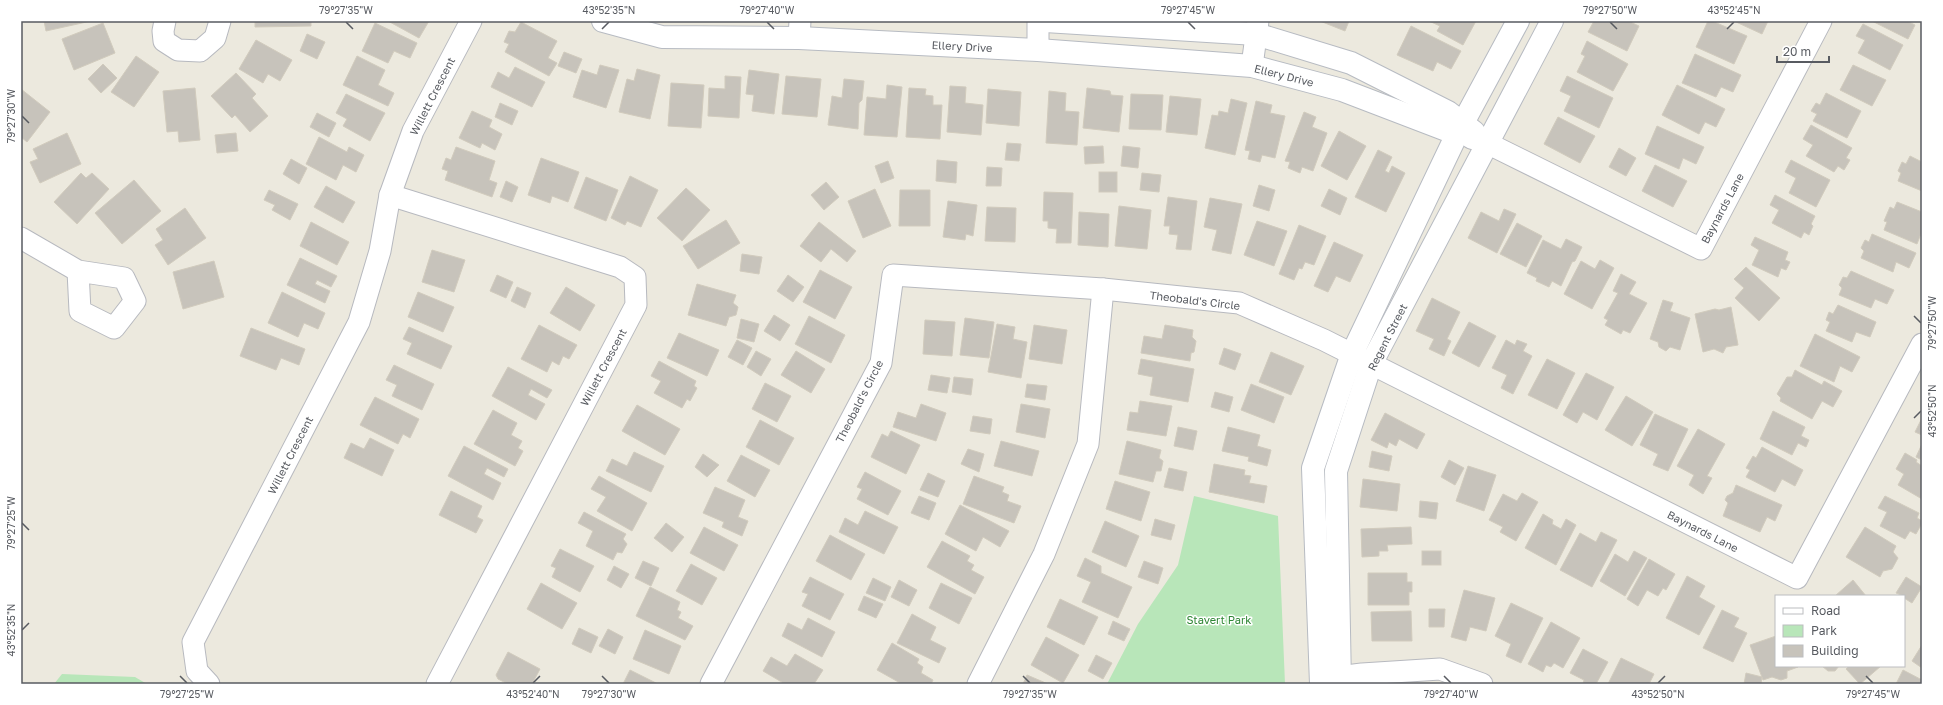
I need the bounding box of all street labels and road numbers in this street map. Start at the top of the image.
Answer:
street label: Ellery Drive [931,38,993,54]
street label: Willett Crescent [407,55,457,137]
street label: Ellery Drive [1253,61,1315,89]
street label: Baynards Lane [1698,171,1746,245]
street label: Theobald's Circle [1149,288,1241,312]
street label: Regent Street [1365,301,1409,373]
street label: Willett Crescent [577,326,629,408]
street label: Theobald's Circle [833,357,885,445]
street label: Willett Crescent [265,414,315,496]
street label: Baynards Lane [1665,508,1741,554]

